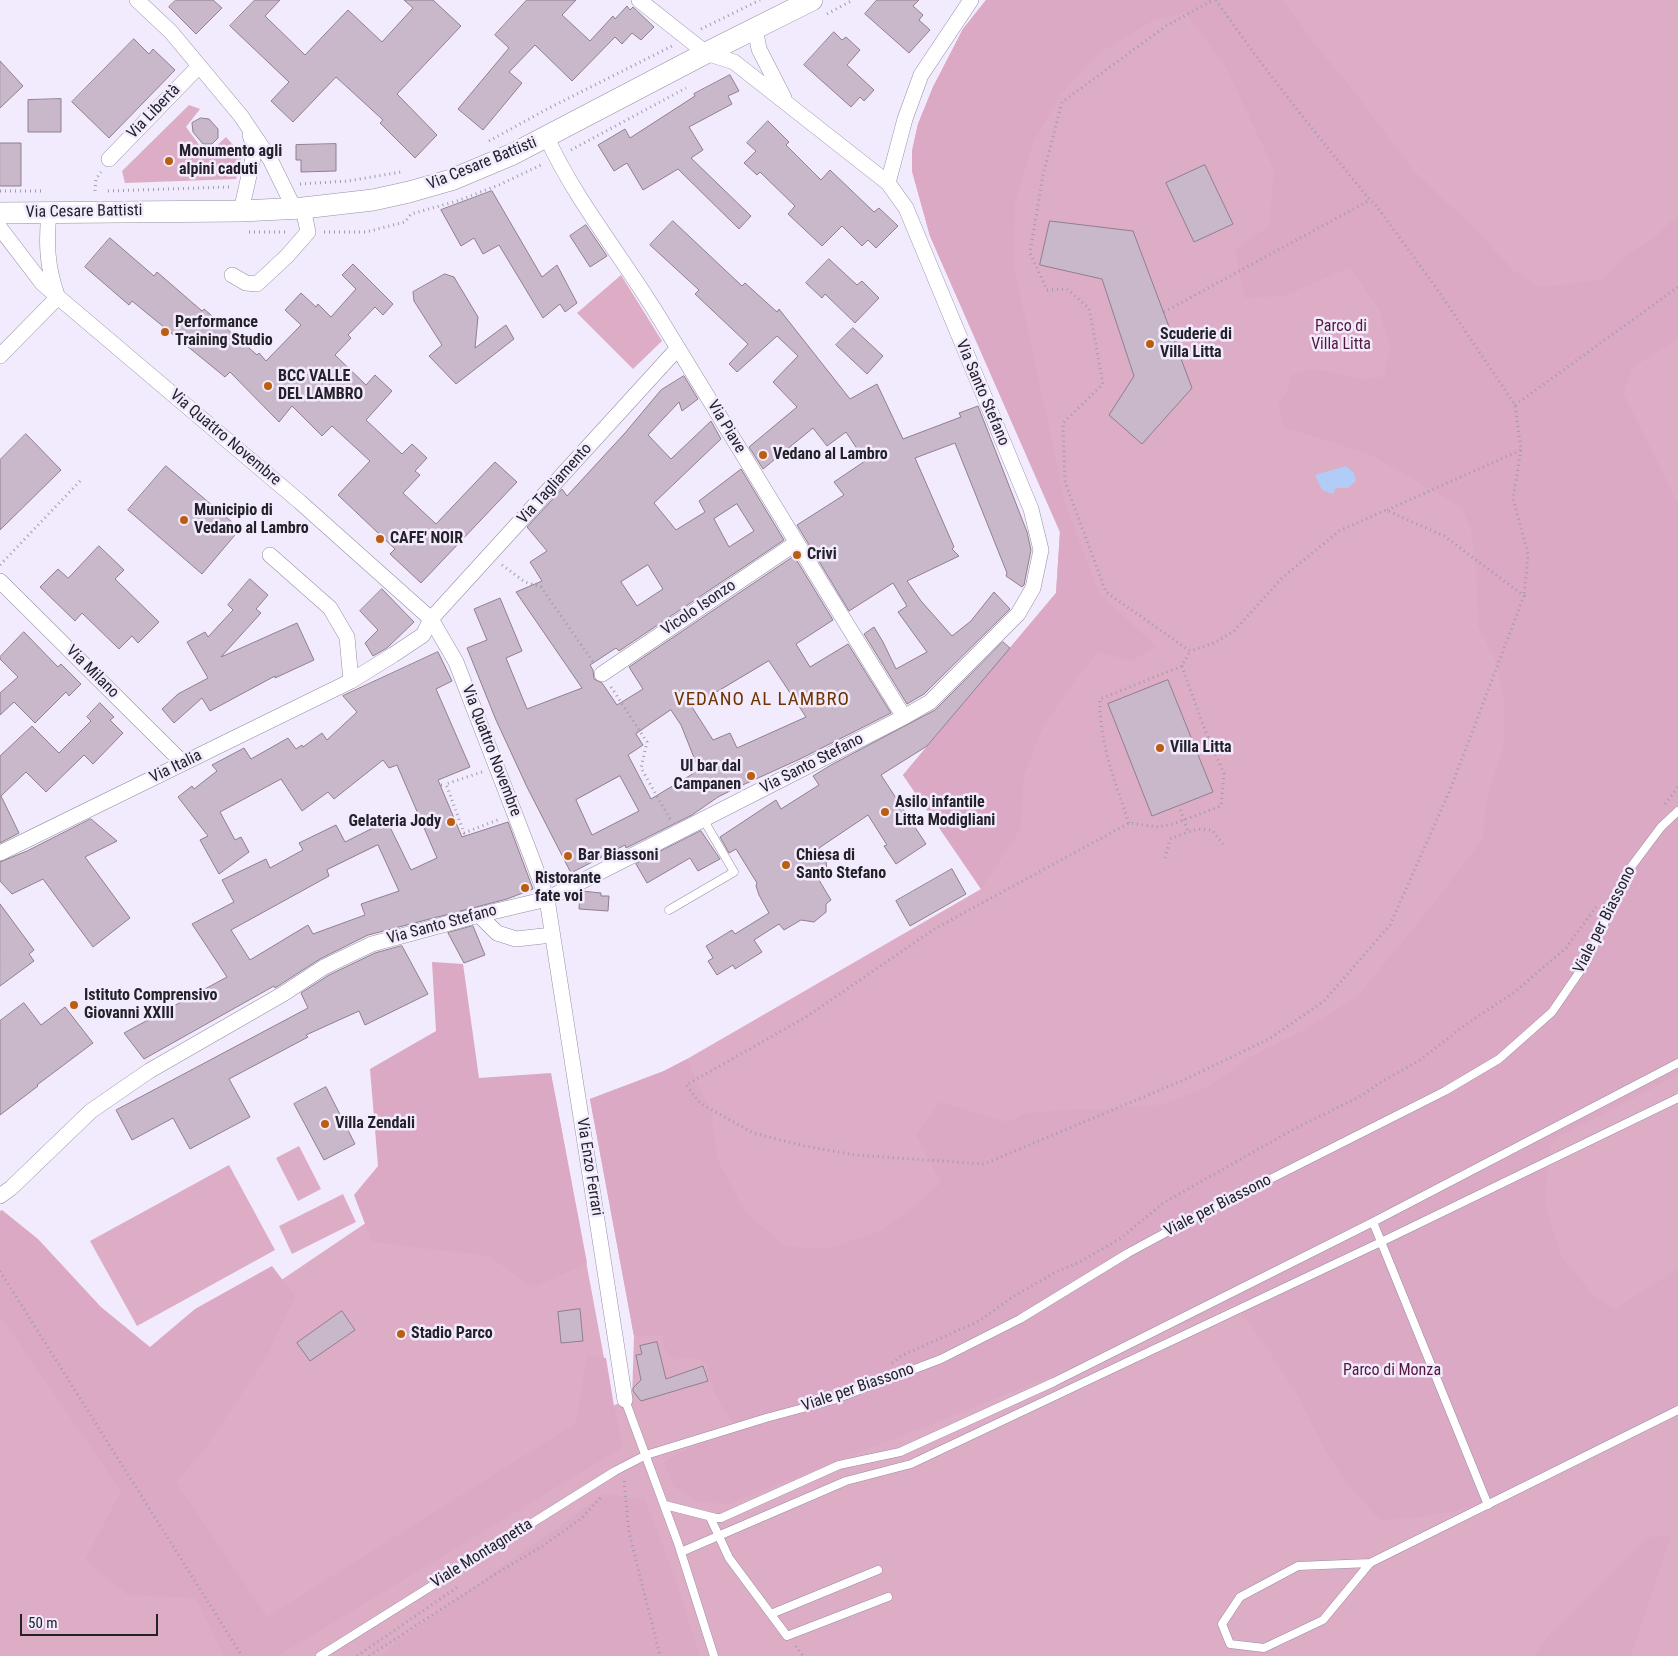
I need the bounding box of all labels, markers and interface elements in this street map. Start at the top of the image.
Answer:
street label: Via Libertà [123,81,185,143]
street label: Via Cesare Battisti [424,133,540,195]
place label: Monumento agli alpini caduti [179,142,282,180]
marker: Monumento agli alpini caduti [163,155,175,167]
street label: Via Cesare Battisti [26,201,142,223]
place label: Performance Training Studio [175,313,273,351]
park label: Parco di Villa Litta [1311,317,1371,355]
place label: Scuderie di Villa Litta [1160,325,1232,363]
marker: Performance Training Studio [159,326,171,338]
street label: Via Santo Stefano [951,337,1013,449]
marker: Scuderie di Villa Litta [1144,338,1156,350]
place label: BCC VALLE DEL LAMBRO [278,367,363,405]
marker: BCC VALLE DEL LAMBRO [262,380,274,392]
street label: Via Quattro Novembre [166,386,284,490]
street label: Via Piave [703,397,749,457]
street label: Via Tagliamento [514,440,596,528]
place label: Vedano al Lambro [773,445,888,465]
marker: Vedano al Lambro [757,449,769,461]
place label: Municipio di Vedano al Lambro [194,501,309,539]
marker: Municipio di Vedano al Lambro [178,514,190,526]
place label: CAFE' NOIR [390,529,463,549]
marker: CAFE' NOIR [374,533,386,545]
place label: Crivi [807,545,837,565]
marker: Crivi [791,549,803,561]
street label: Vicolo Isonzo [658,576,740,640]
street label: Via Milano [62,642,122,702]
street label: Via Quattro Novembre [457,683,525,819]
district label: VEDANO AL LAMBRO [672,689,852,711]
street label: Via Santo Stefano [757,730,867,798]
place label: Villa Litta [1170,738,1232,758]
marker: Villa Litta [1154,742,1166,754]
street label: Via Italia [147,746,205,788]
place label: Ul bar dal Campanen [674,757,741,795]
marker: Ul bar dal Campanen [745,770,757,782]
place label: Asilo infantile Litta Modigliani [895,793,995,831]
marker: Asilo infantile Litta Modigliani [879,806,891,818]
place label: Gelateria Jody [348,812,441,832]
marker: Gelateria Jody [445,816,457,828]
place label: Bar Biassoni [578,846,658,866]
place label: Chiesa di Santo Stefano [796,846,886,884]
marker: Bar Biassoni [562,850,574,862]
marker: Chiesa di Santo Stefano [780,859,792,871]
street label: Viale per Biassono [1570,863,1640,977]
place label: Ristorante fate voi [535,869,601,907]
marker: Ristorante fate voi [519,882,531,894]
street label: Via Santo Stefano [385,901,499,949]
place label: Istituto Comprensivo Giovanni XXIII [84,986,217,1024]
marker: Istituto Comprensivo Giovanni XXIII [68,999,80,1011]
place label: Villa Zendali [335,1114,415,1134]
street label: Via Enzo Ferrari [572,1117,606,1217]
marker: Villa Zendali [319,1118,331,1130]
street label: Viale per Biassono [1161,1171,1275,1241]
place label: Stadio Parco [411,1324,493,1344]
marker: Stadio Parco [395,1328,407,1340]
street label: Viale per Biassono [799,1360,917,1416]
park label: Parco di Monza [1343,1361,1441,1381]
street label: Viale Montagnetta [428,1515,536,1593]
scale bar [22,1604,160,1636]
text: 50 m [28,1614,58,1632]

